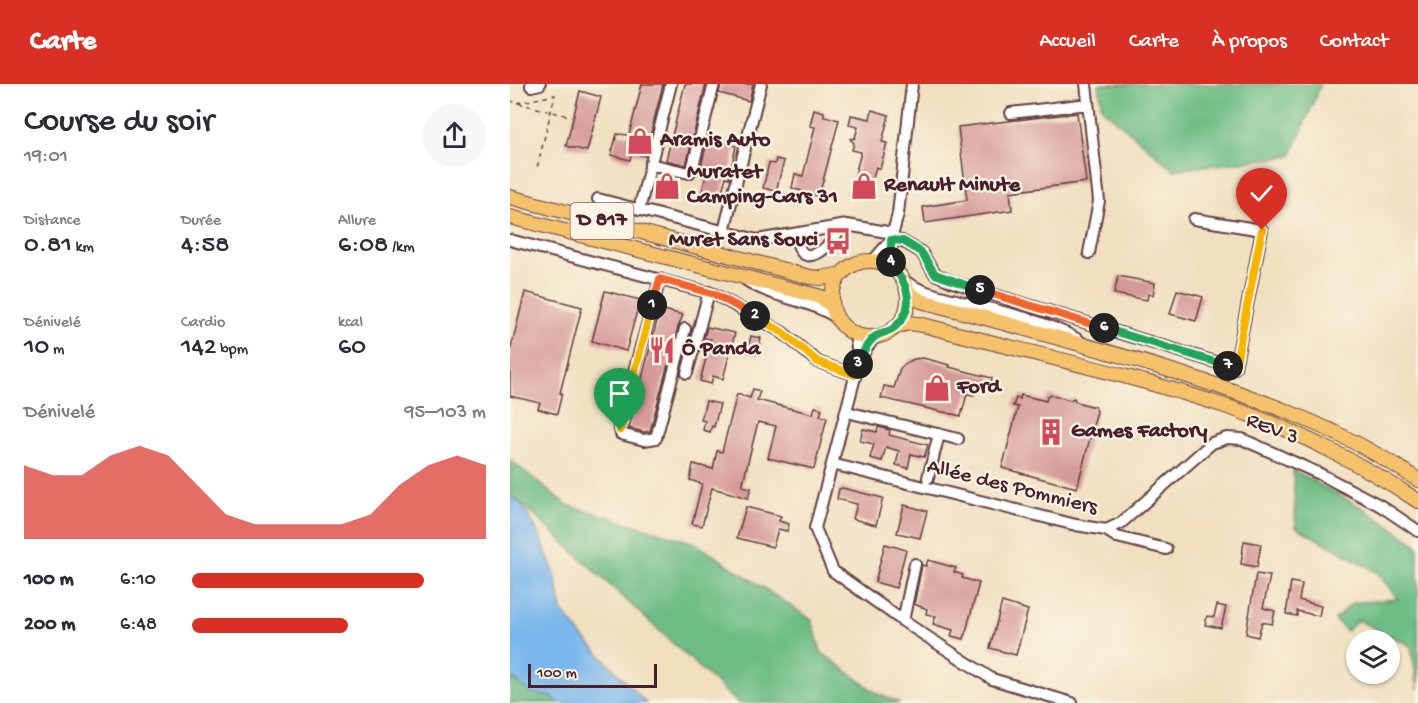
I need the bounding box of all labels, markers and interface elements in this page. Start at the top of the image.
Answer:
text: Carte [30,26,97,59]
text: Accueil [1039,30,1096,55]
text: Carte [1129,30,1179,55]
text: À propos [1212,30,1287,55]
text: Contact [1320,30,1388,55]
text: Course du soir [24,104,214,142]
button: share [423,104,486,167]
shop icon: Aramis Auto [625,126,655,156]
place label: Aramis Auto [659,128,771,154]
text: 19:01 [24,146,68,169]
place label: Muratet Camping-Cars 31 [686,160,838,211]
pin [1236,168,1287,230]
shop icon: Muratet Camping-Cars 31 [652,171,682,201]
shop icon: Renault Minute [849,171,879,201]
place label: Renault Minute [883,173,1021,199]
icon: check [1245,177,1278,210]
road number: D 817 [570,203,634,239]
text: Distance [24,212,81,231]
text: Durée [181,212,221,231]
text: Allure [338,212,376,231]
bus stop icon: Muret Sans Souci [823,226,853,256]
place label: Muret Sans Souci [669,228,818,254]
text: 0.81 [24,231,72,262]
text: 4:58 [181,231,229,262]
text: 6:08 [338,231,388,262]
text: km [72,239,94,258]
text: /km [388,239,414,258]
pin: 4 [876,247,906,277]
text: 4 [887,252,895,271]
pin: 5 [965,275,995,305]
text: 5 [976,280,984,299]
pin: 1 [637,290,667,320]
text: 1 [649,295,655,314]
pin: 2 [740,301,770,331]
text: 2 [751,306,759,325]
pin: 6 [1089,313,1119,343]
text: Dénivelé [24,314,81,333]
text: Cardio [181,314,225,333]
text: kcal [338,314,363,333]
text: 6 [1100,318,1108,337]
text: 10 [24,333,49,364]
text: 142 [181,333,217,364]
text: 60 [338,333,366,364]
restaurant icon: Ô Panda [647,335,677,365]
place label: Ô Panda [682,337,762,363]
text: m [49,341,64,360]
text: bpm [217,341,248,360]
pin: 3 [843,349,873,379]
pin: 7 [1213,351,1243,381]
text: 3 [854,354,862,373]
text: 7 [1224,356,1232,375]
pin [594,368,645,430]
shop icon: Ford [922,373,952,403]
place label: Ford [956,375,1002,401]
icon: arrive [603,377,636,410]
text: Dénivelé [24,402,95,425]
text: 95–103 m [404,402,486,425]
street label: REV 3 [1242,408,1302,452]
building icon: Games Factory [1036,417,1066,447]
place label: Games Factory [1071,419,1208,445]
street label: Allée des Pommiers [924,454,1101,522]
text: 100 m [24,569,74,592]
text: 6:10 [120,569,156,592]
text: 200 m [24,614,75,637]
text: 6:48 [120,614,157,637]
map controls [1346,630,1400,684]
button: layers [1346,630,1400,684]
scale bar [528,661,657,688]
text: 100 m [537,665,577,684]

